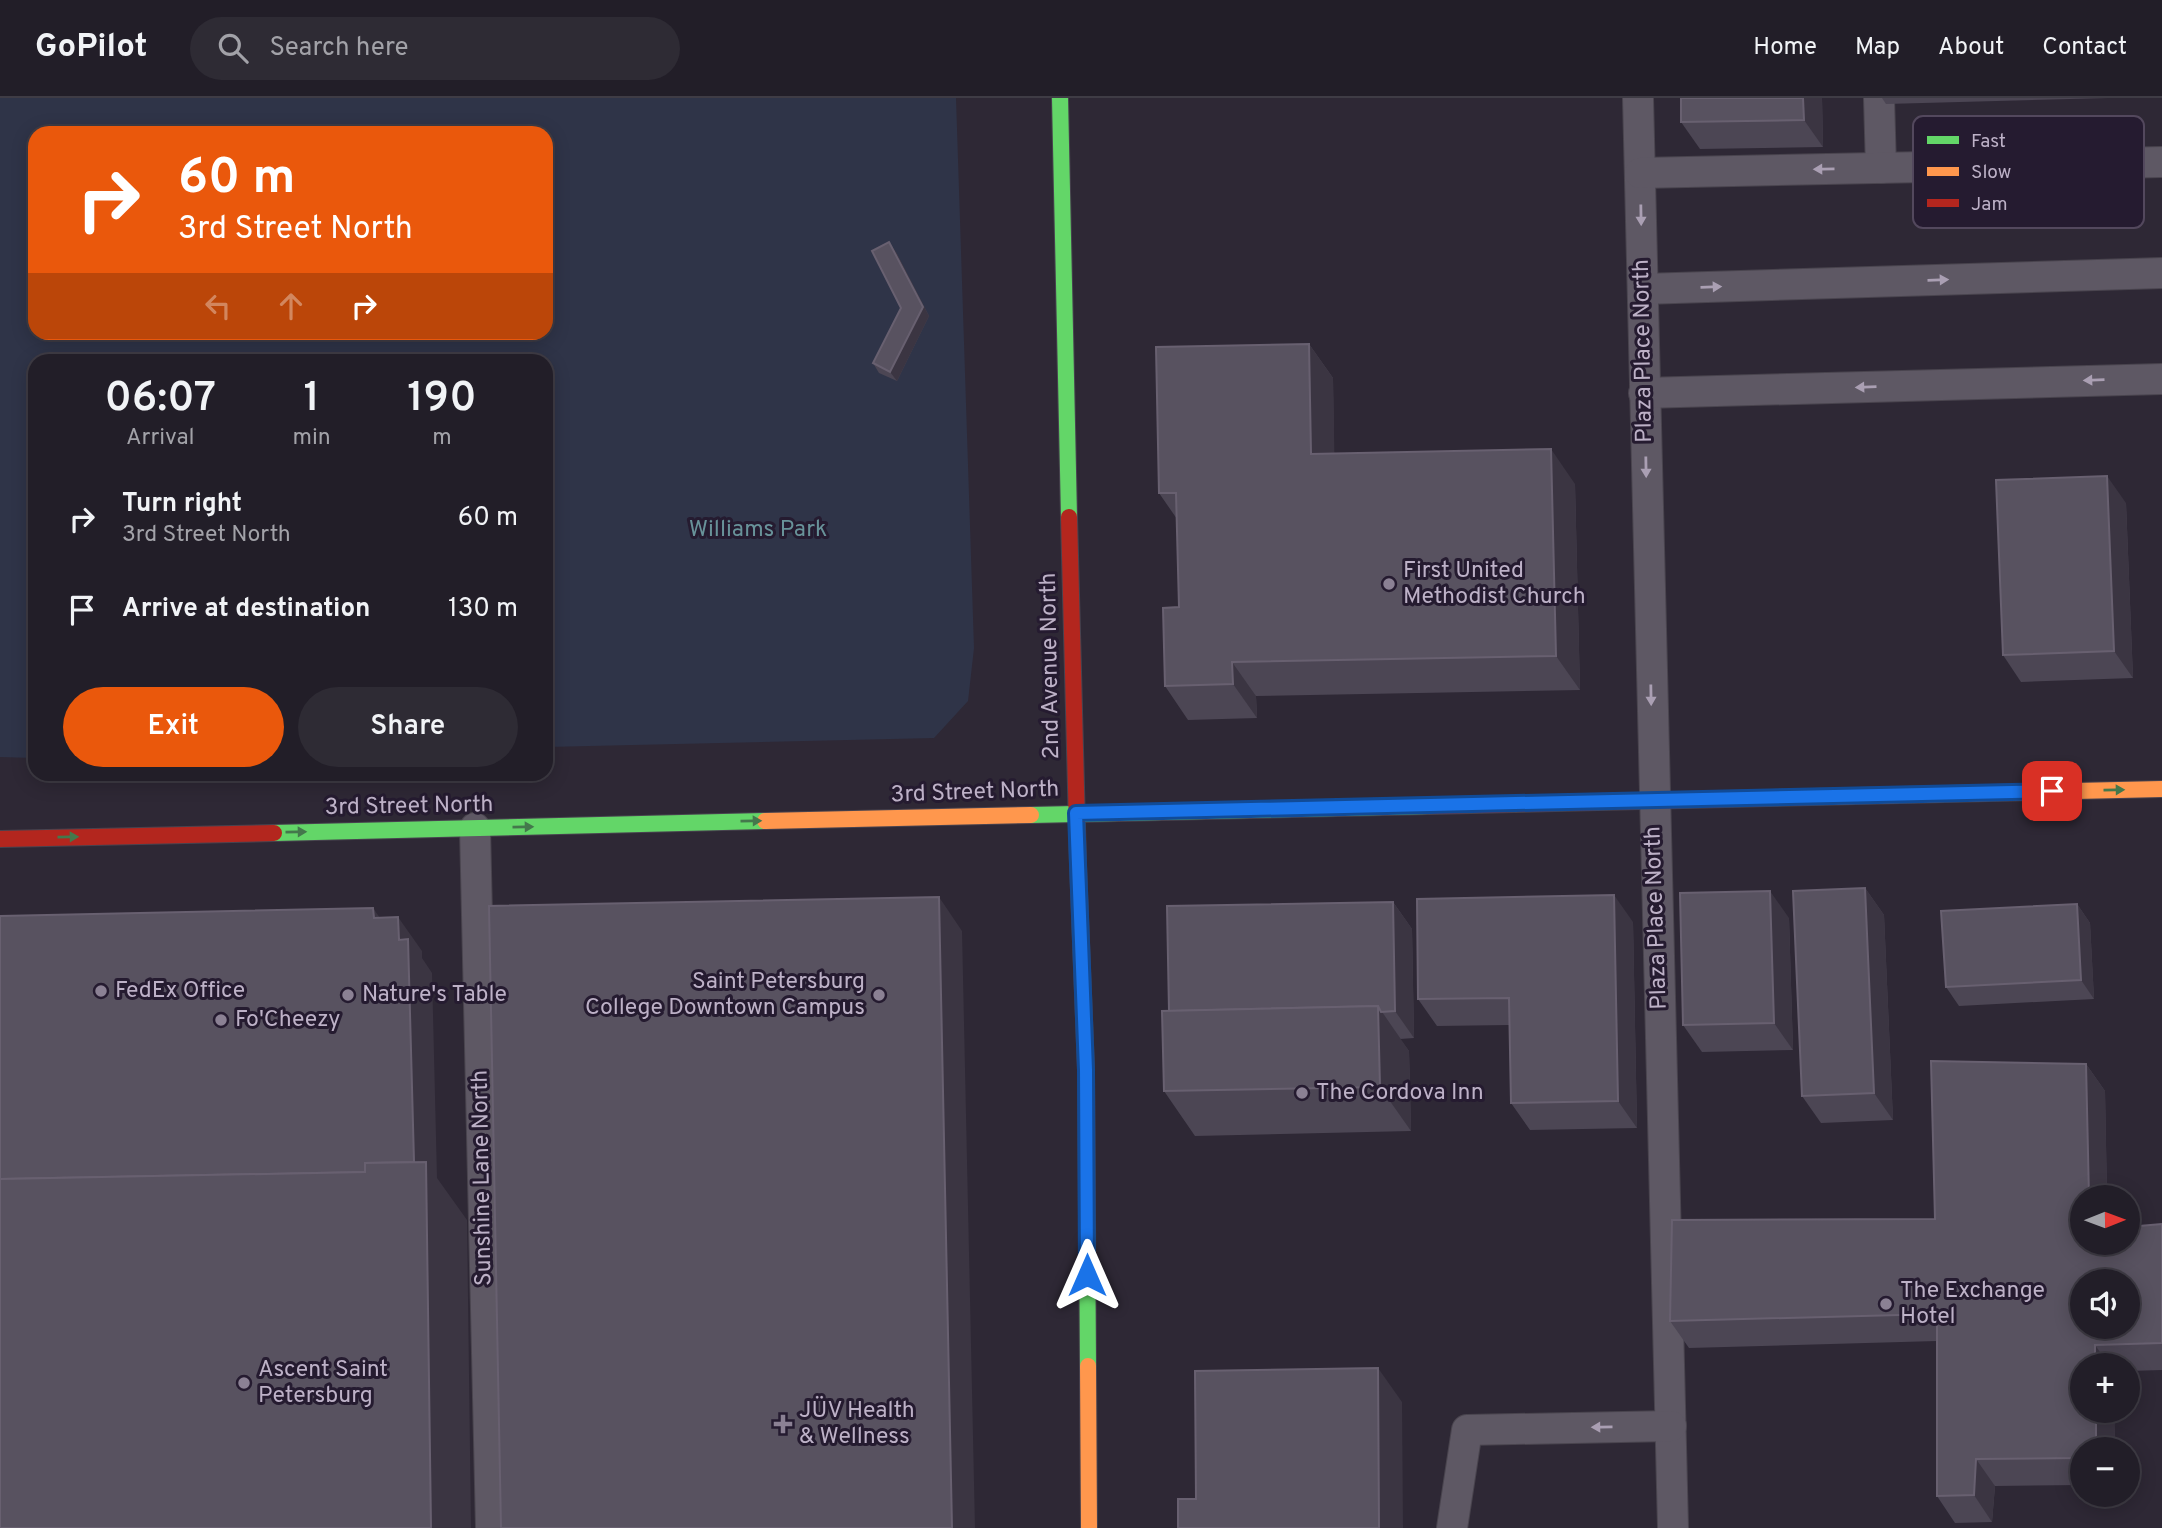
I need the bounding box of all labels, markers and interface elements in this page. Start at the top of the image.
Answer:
search box [190,17,680,80]
text: GoPilot [35,27,148,69]
icon: search [214,29,252,67]
text: Search here [270,32,408,65]
text: Home [1753,33,1817,63]
text: Map [1855,33,1900,63]
text: About [1938,33,2004,63]
text: Contact [2042,33,2127,63]
legend [1913,116,2144,228]
text: Fast [1971,130,2006,154]
text: 60 m [178,149,296,211]
icon: right [63,154,154,245]
text: Slow [1971,161,2011,185]
one-way arrow [1813,163,1835,175]
text: Jam [1971,193,2008,217]
one-way arrow [1635,204,1646,226]
text: 3rd Street North [178,210,413,250]
street label: Plaza Place North [1628,259,1660,443]
one-way arrow [1927,274,1949,285]
one-way arrow [1700,281,1722,292]
icon: left [199,287,237,325]
icon: ahead [272,287,310,325]
icon: right [345,287,383,325]
text: 06:07 [104,373,216,426]
text: 1 [303,373,320,426]
text: 190 [407,373,477,426]
one-way arrow [2083,375,2105,386]
one-way arrow [1855,381,1877,392]
text: Arrival [126,424,195,453]
text: min [293,424,331,453]
text: m [432,424,452,453]
one-way arrow [1640,456,1652,478]
text: Turn right [122,488,242,521]
icon: right [63,500,101,538]
text: 60 m [458,502,518,535]
park label: Williams Park [689,516,827,545]
text: 3rd Street North [122,521,291,550]
place label: First United Methodist Church [1403,557,1586,612]
street label: 2nd Avenue North [1035,572,1067,760]
marker: First United Methodist Church [1381,576,1397,592]
icon: arrive [63,591,101,629]
text: Arrive at destination [122,593,370,626]
text: 130 m [448,593,518,626]
one-way arrow [1645,684,1657,706]
button: Exit [63,687,284,767]
button: Share [298,687,518,767]
pin [2022,761,2082,821]
icon: arrive [2033,772,2071,810]
street label: 3rd Street North [890,776,1060,810]
one-way arrow [2103,784,2125,796]
street label: 3rd Street North [324,791,494,823]
one-way arrow [740,816,762,827]
one-way arrow [512,821,534,832]
one-way arrow [285,826,307,838]
street label: Plaza Place North [1639,826,1675,1010]
one-way arrow [57,832,79,843]
place label: Saint Petersburg College Downtown Campus [585,968,865,1023]
place label: FedEx Office [115,977,245,1006]
place label: Nature's Table [362,981,507,1010]
marker: FedEx Office [93,983,109,999]
marker: Nature's Table [340,987,356,1003]
marker: Saint Petersburg College Downtown Campus [871,987,887,1003]
place label: Fo'Cheezy [235,1006,341,1035]
marker: Fo'Cheezy [213,1012,229,1028]
street label: Sunshine Lane North [467,1070,499,1286]
place label: The Cordova Inn [1316,1079,1484,1108]
marker: The Cordova Inn [1294,1085,1310,1101]
north arrow [2070,1185,2140,1255]
map controls [2070,1185,2140,1507]
position arrow [1050,1238,1124,1312]
button: sound [2070,1269,2140,1339]
place label: The Exchange Hotel [1900,1277,2045,1332]
marker: The Exchange Hotel [1878,1296,1894,1312]
button: + [2070,1353,2140,1423]
place label: Ascent Saint Petersburg [258,1356,388,1411]
marker: Ascent Saint Petersburg [236,1375,252,1391]
place label: JÜV Health & Wellness [799,1396,915,1452]
marker: JÜV Health & Wellness [773,1414,793,1434]
one-way arrow [1591,1422,1613,1433]
button: − [2070,1437,2140,1507]

